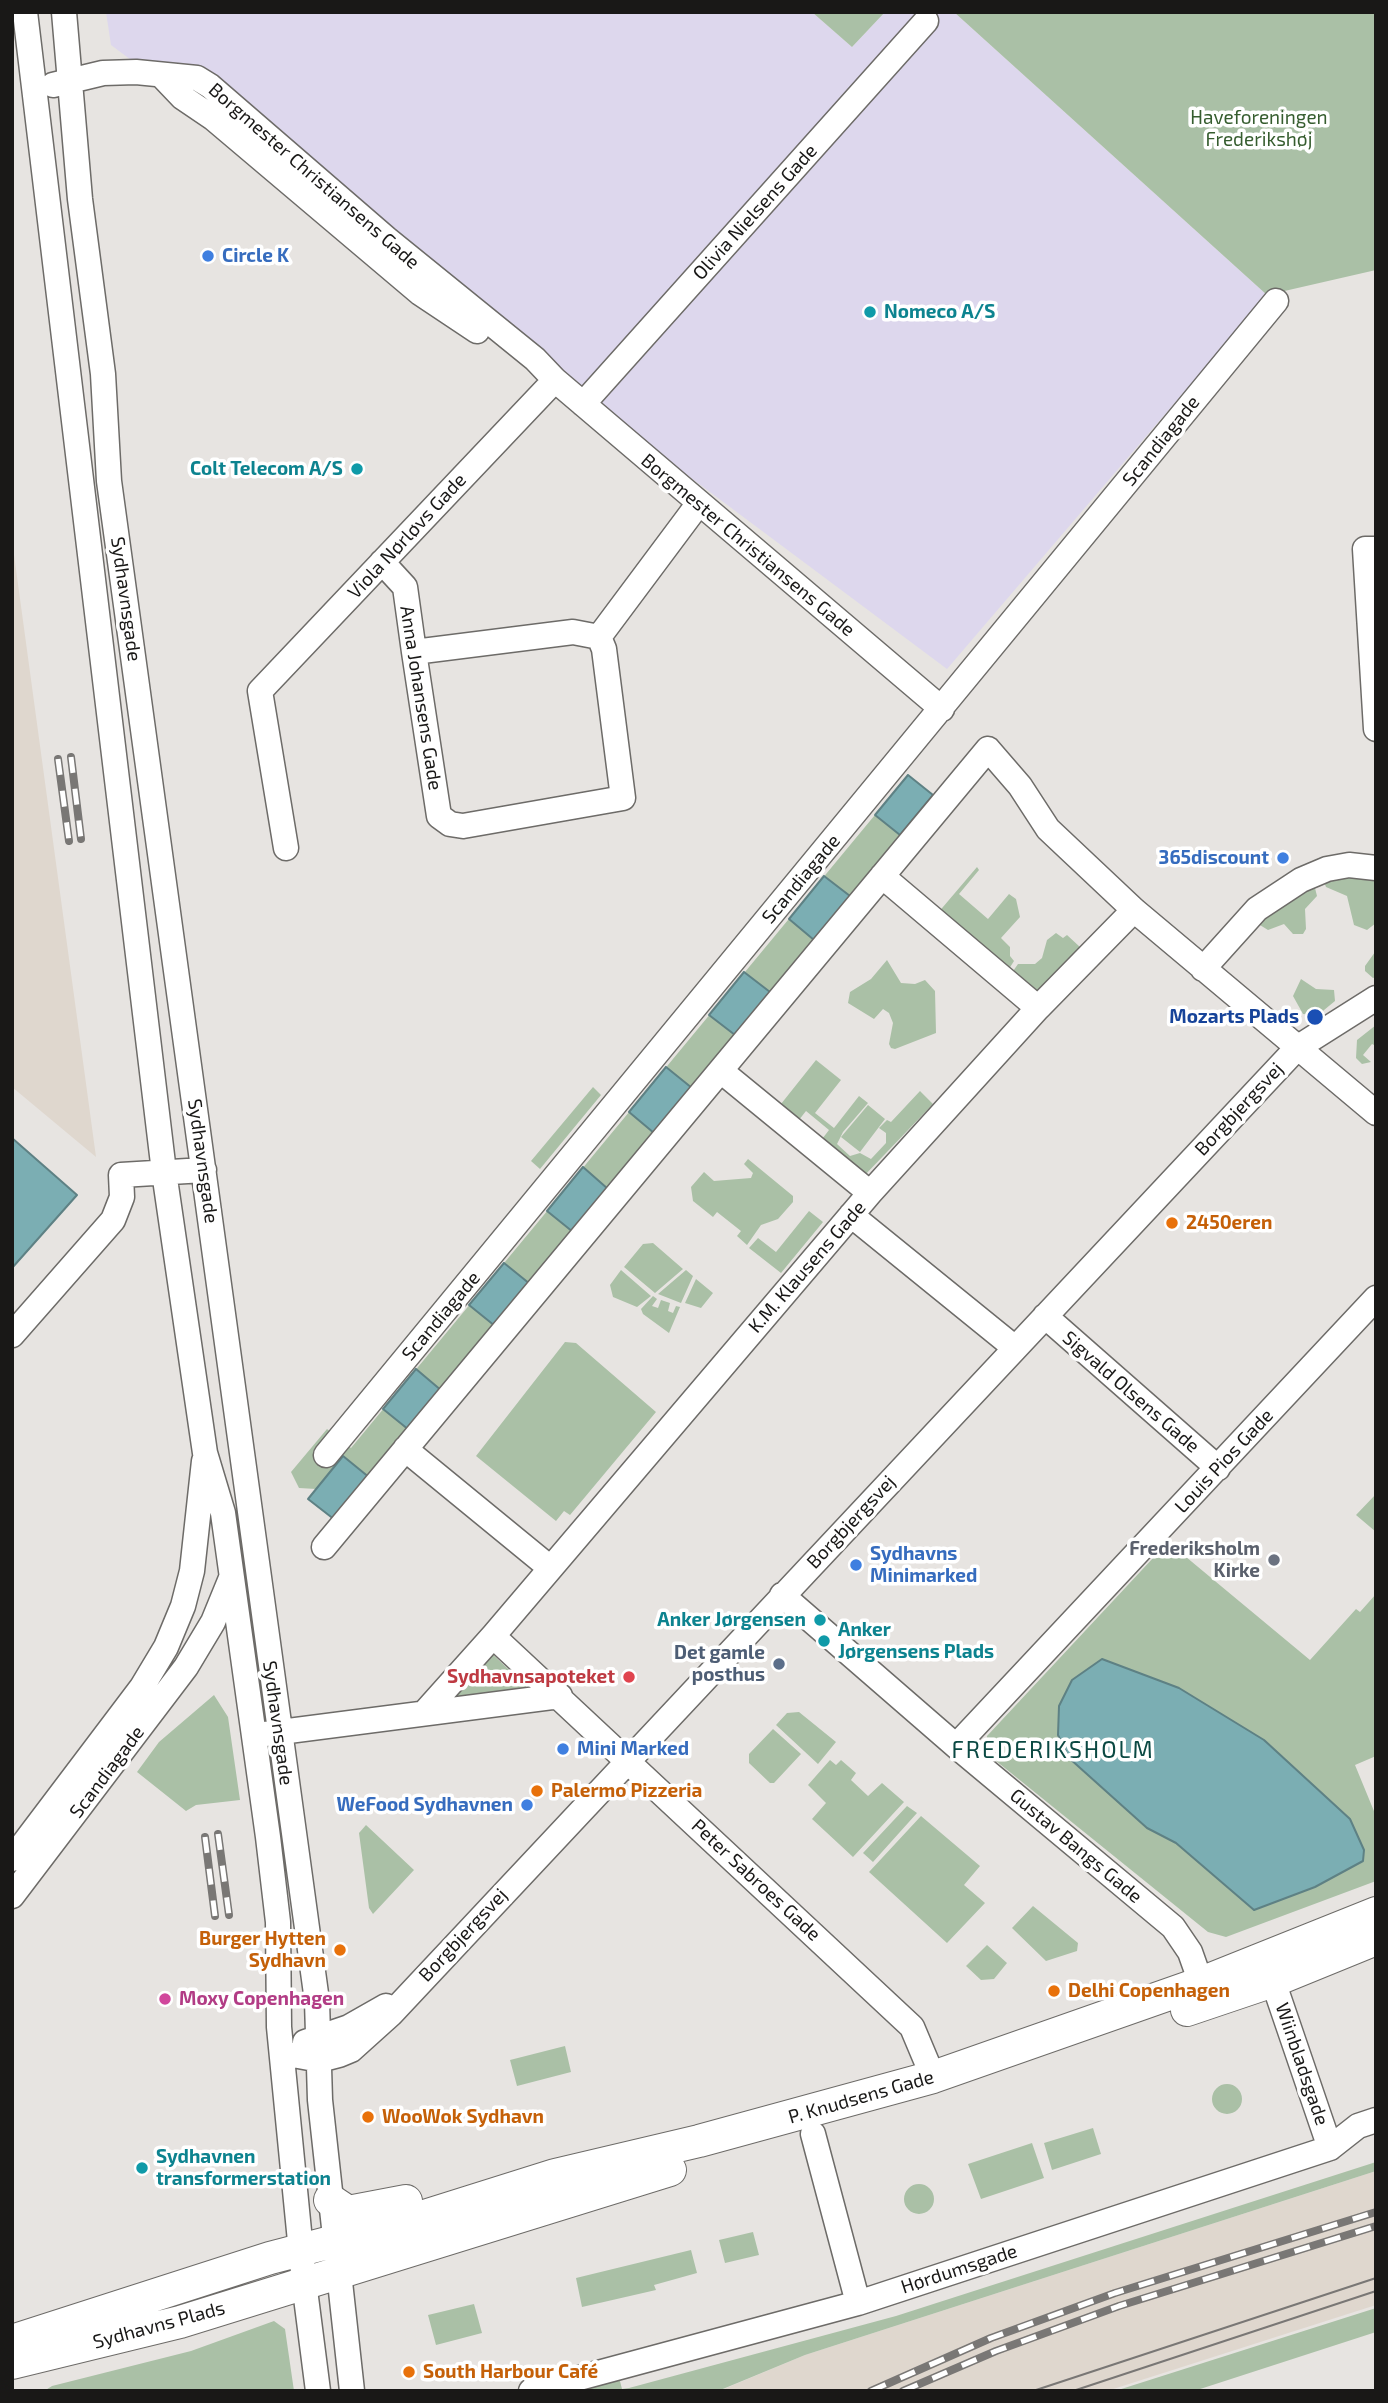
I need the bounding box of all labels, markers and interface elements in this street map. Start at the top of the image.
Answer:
street label: Borgmester Christiansens Gade [204,78,424,274]
park label: Haveforeningen Frederikshøj [1190,107,1328,151]
street label: Olivia Nielsens Gade [688,139,822,285]
place label: Circle K [222,245,289,267]
marker: Circle K [200,248,216,264]
place label: Nomeco A/S [884,301,995,323]
marker: Nomeco A/S [862,304,878,320]
street label: Scandiagade [1118,391,1204,491]
street label: Borgmester Christiansens Gade [636,449,860,641]
place label: Colt Telecom A/S [190,458,343,480]
marker: Colt Telecom A/S [349,461,365,477]
street label: Viola Nørløvs Gade [343,469,471,603]
street label: Sydhavnsgade [106,535,146,663]
street label: Anna Johansens Gade [395,604,447,792]
street label: Scandiagade [757,830,845,928]
place label: 365discount [1159,847,1269,869]
marker: 365discount [1275,850,1291,866]
place label: Mozarts Plads [1169,1006,1299,1028]
marker: Mozarts Plads [1305,1007,1325,1027]
street label: Borgbjergsvej [1190,1058,1288,1160]
street label: Sydhavnsgade [183,1097,223,1225]
street label: K.M. Klausens Gade [744,1196,870,1338]
place label: 2450eren [1186,1212,1272,1234]
marker: 2450eren [1164,1215,1180,1231]
street label: Scandiagade [397,1267,485,1365]
street label: Sigvald Olsens Gade [1058,1326,1204,1458]
street label: Louis Pios Gade [1170,1404,1278,1518]
street label: Borgbjergsvej [802,1471,900,1573]
place label: Frederiksholm Kirke [1129,1538,1260,1582]
place label: Sydhavns Minimarked [870,1543,977,1587]
marker: Frederiksholm Kirke [1266,1552,1282,1568]
marker: Sydhavns Minimarked [848,1557,864,1573]
place label: Anker Jørgensen [657,1609,806,1631]
marker: Anker Jørgensen [812,1612,828,1628]
place label: Anker Jørgensens Plads [838,1619,994,1663]
marker: Anker Jørgensens Plads [816,1633,832,1649]
place label: Det gamle posthus [674,1642,765,1686]
marker: Det gamle posthus [771,1656,787,1672]
street label: Sydhavnsgade [258,1659,298,1787]
place label: Sydhavnsapoteket [447,1666,615,1688]
marker: Sydhavnsapoteket [621,1669,637,1685]
street label: Scandiagade [65,1721,149,1823]
district label: FREDERIKSHOLM [953,1736,1153,1764]
place label: Mini Marked [577,1738,689,1760]
marker: Mini Marked [555,1741,571,1757]
place label: Palermo Pizzeria [551,1780,702,1802]
marker: Palermo Pizzeria [529,1783,545,1799]
street label: Gustav Bangs Gade [1005,1784,1147,1908]
place label: WeFood Sydhavnen [336,1794,513,1816]
marker: WeFood Sydhavnen [519,1797,535,1813]
street label: Peter Sabroes Gade [687,1814,825,1946]
street label: Borgbjergsvej [414,1884,512,1986]
place label: Burger Hytten Sydhavn [199,1928,326,1972]
marker: Burger Hytten Sydhavn [332,1942,348,1958]
place label: Delhi Copenhagen [1068,1980,1230,2002]
marker: Delhi Copenhagen [1046,1983,1062,1999]
place label: Moxy Copenhagen [179,1988,344,2010]
marker: Moxy Copenhagen [157,1991,173,2007]
street label: Wiinbladsgade [1270,2000,1334,2128]
street label: P. Knudsens Gade [786,2065,936,2129]
place label: WooWok Sydhavn [382,2106,544,2128]
marker: WooWok Sydhavn [360,2109,376,2125]
place label: Sydhavnen transformerstation [156,2146,331,2190]
marker: Sydhavnen transformerstation [134,2160,150,2176]
street label: Hørdumsgade [898,2239,1020,2299]
street label: Sydhavns Plads [91,2296,227,2354]
place label: South Harbour Café [423,2361,598,2383]
marker: South Harbour Café [401,2364,417,2380]

